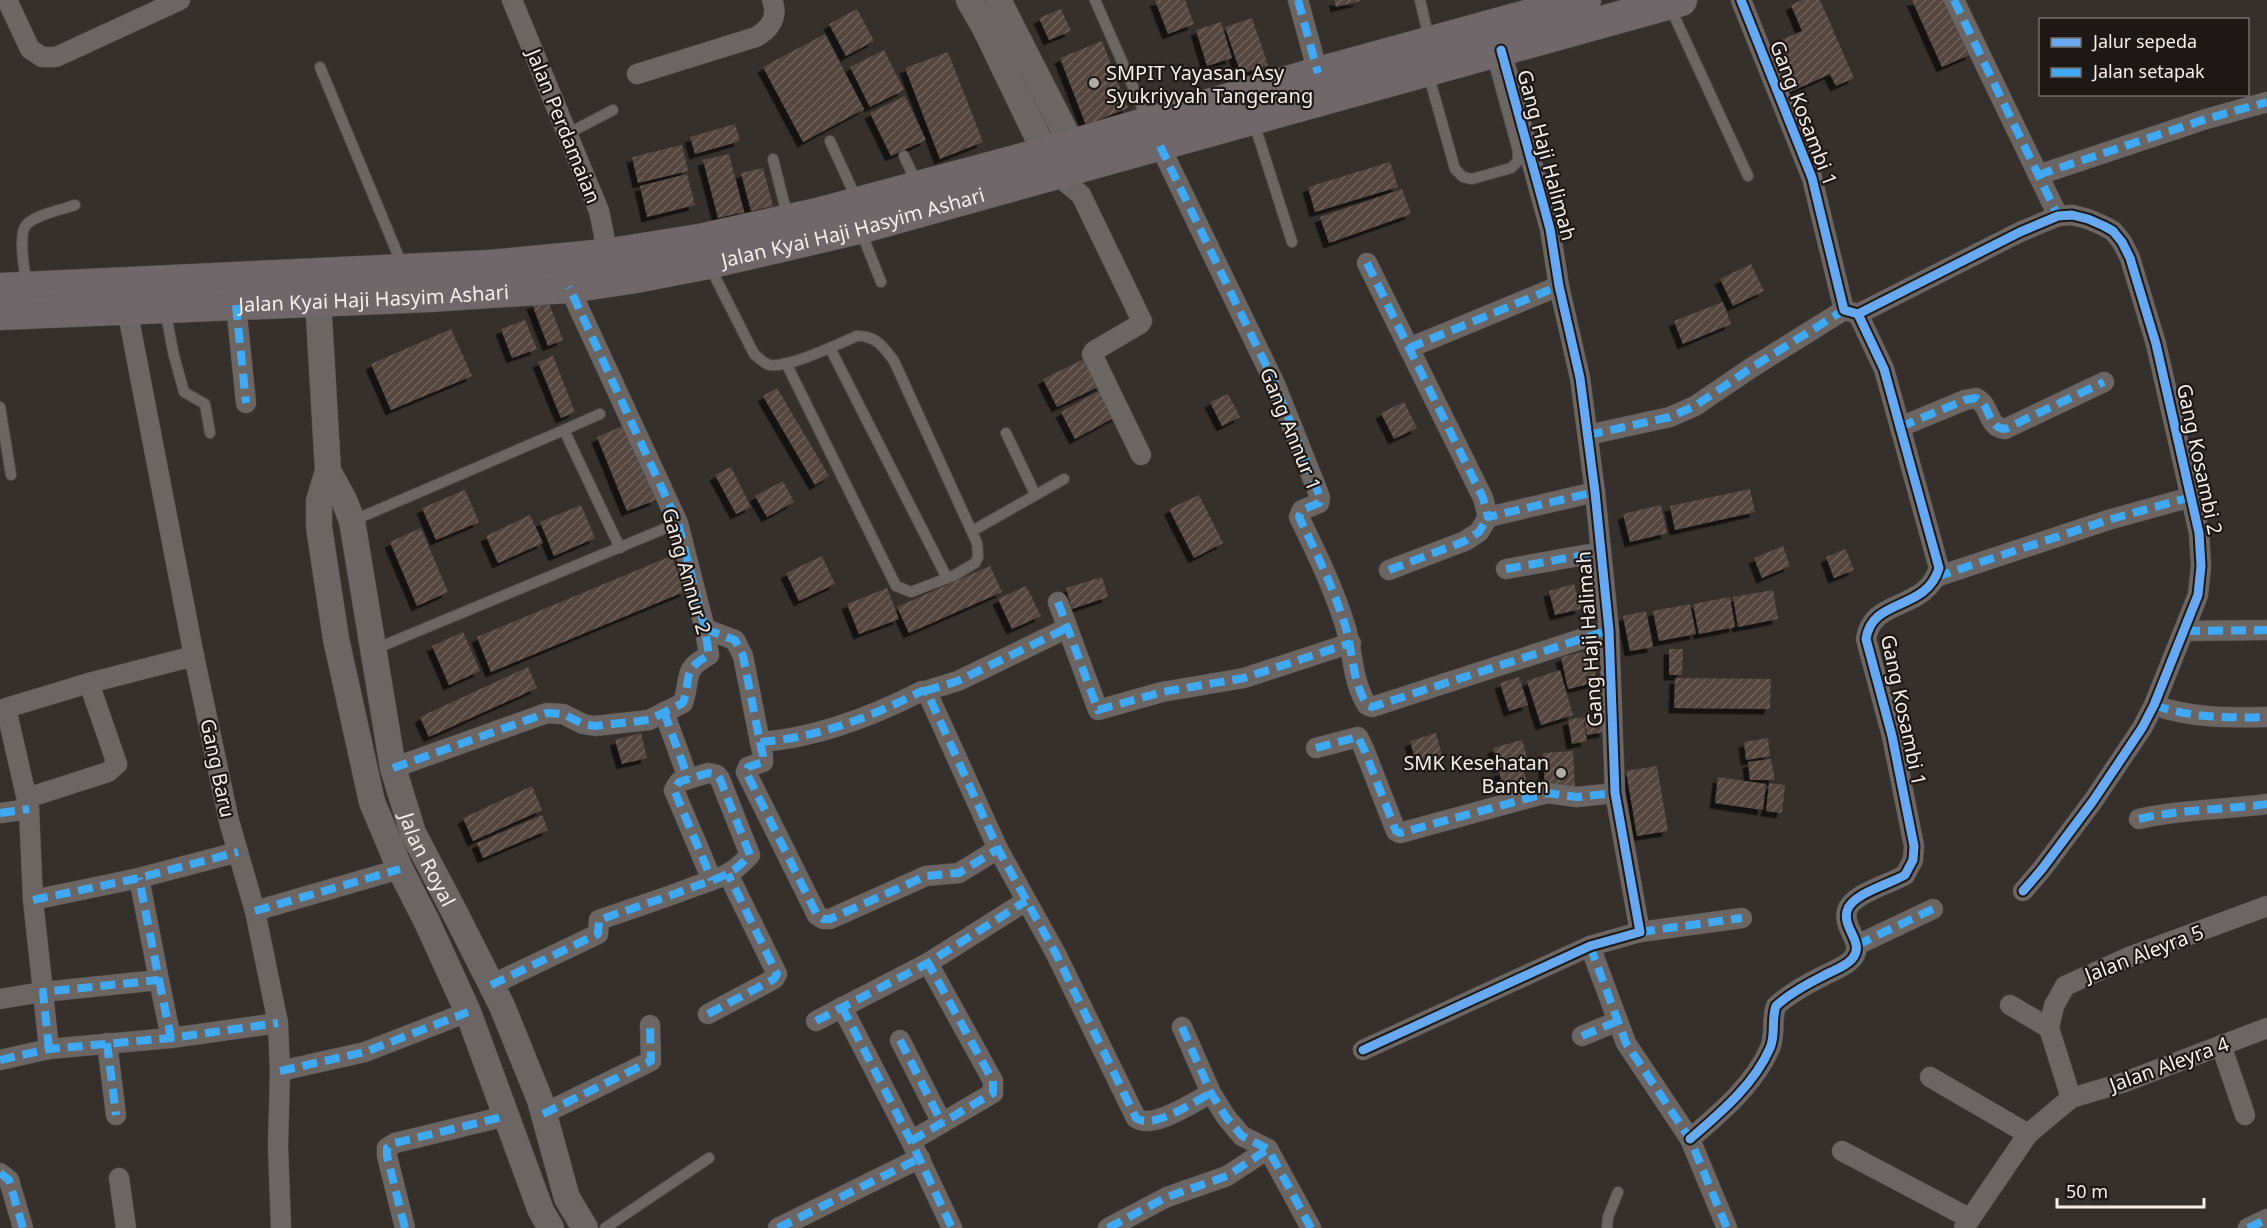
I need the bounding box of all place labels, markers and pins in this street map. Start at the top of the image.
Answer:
place label: SMPIT Yayasan Asy Syukriyyah Tangerang [1106,59,1313,109]
marker: SMPIT Yayasan Asy Syukriyyah Tangerang [1087,76,1101,90]
place label: SMK Kesehatan Banten [1403,749,1549,799]
marker: SMK Kesehatan Banten [1554,766,1568,780]

